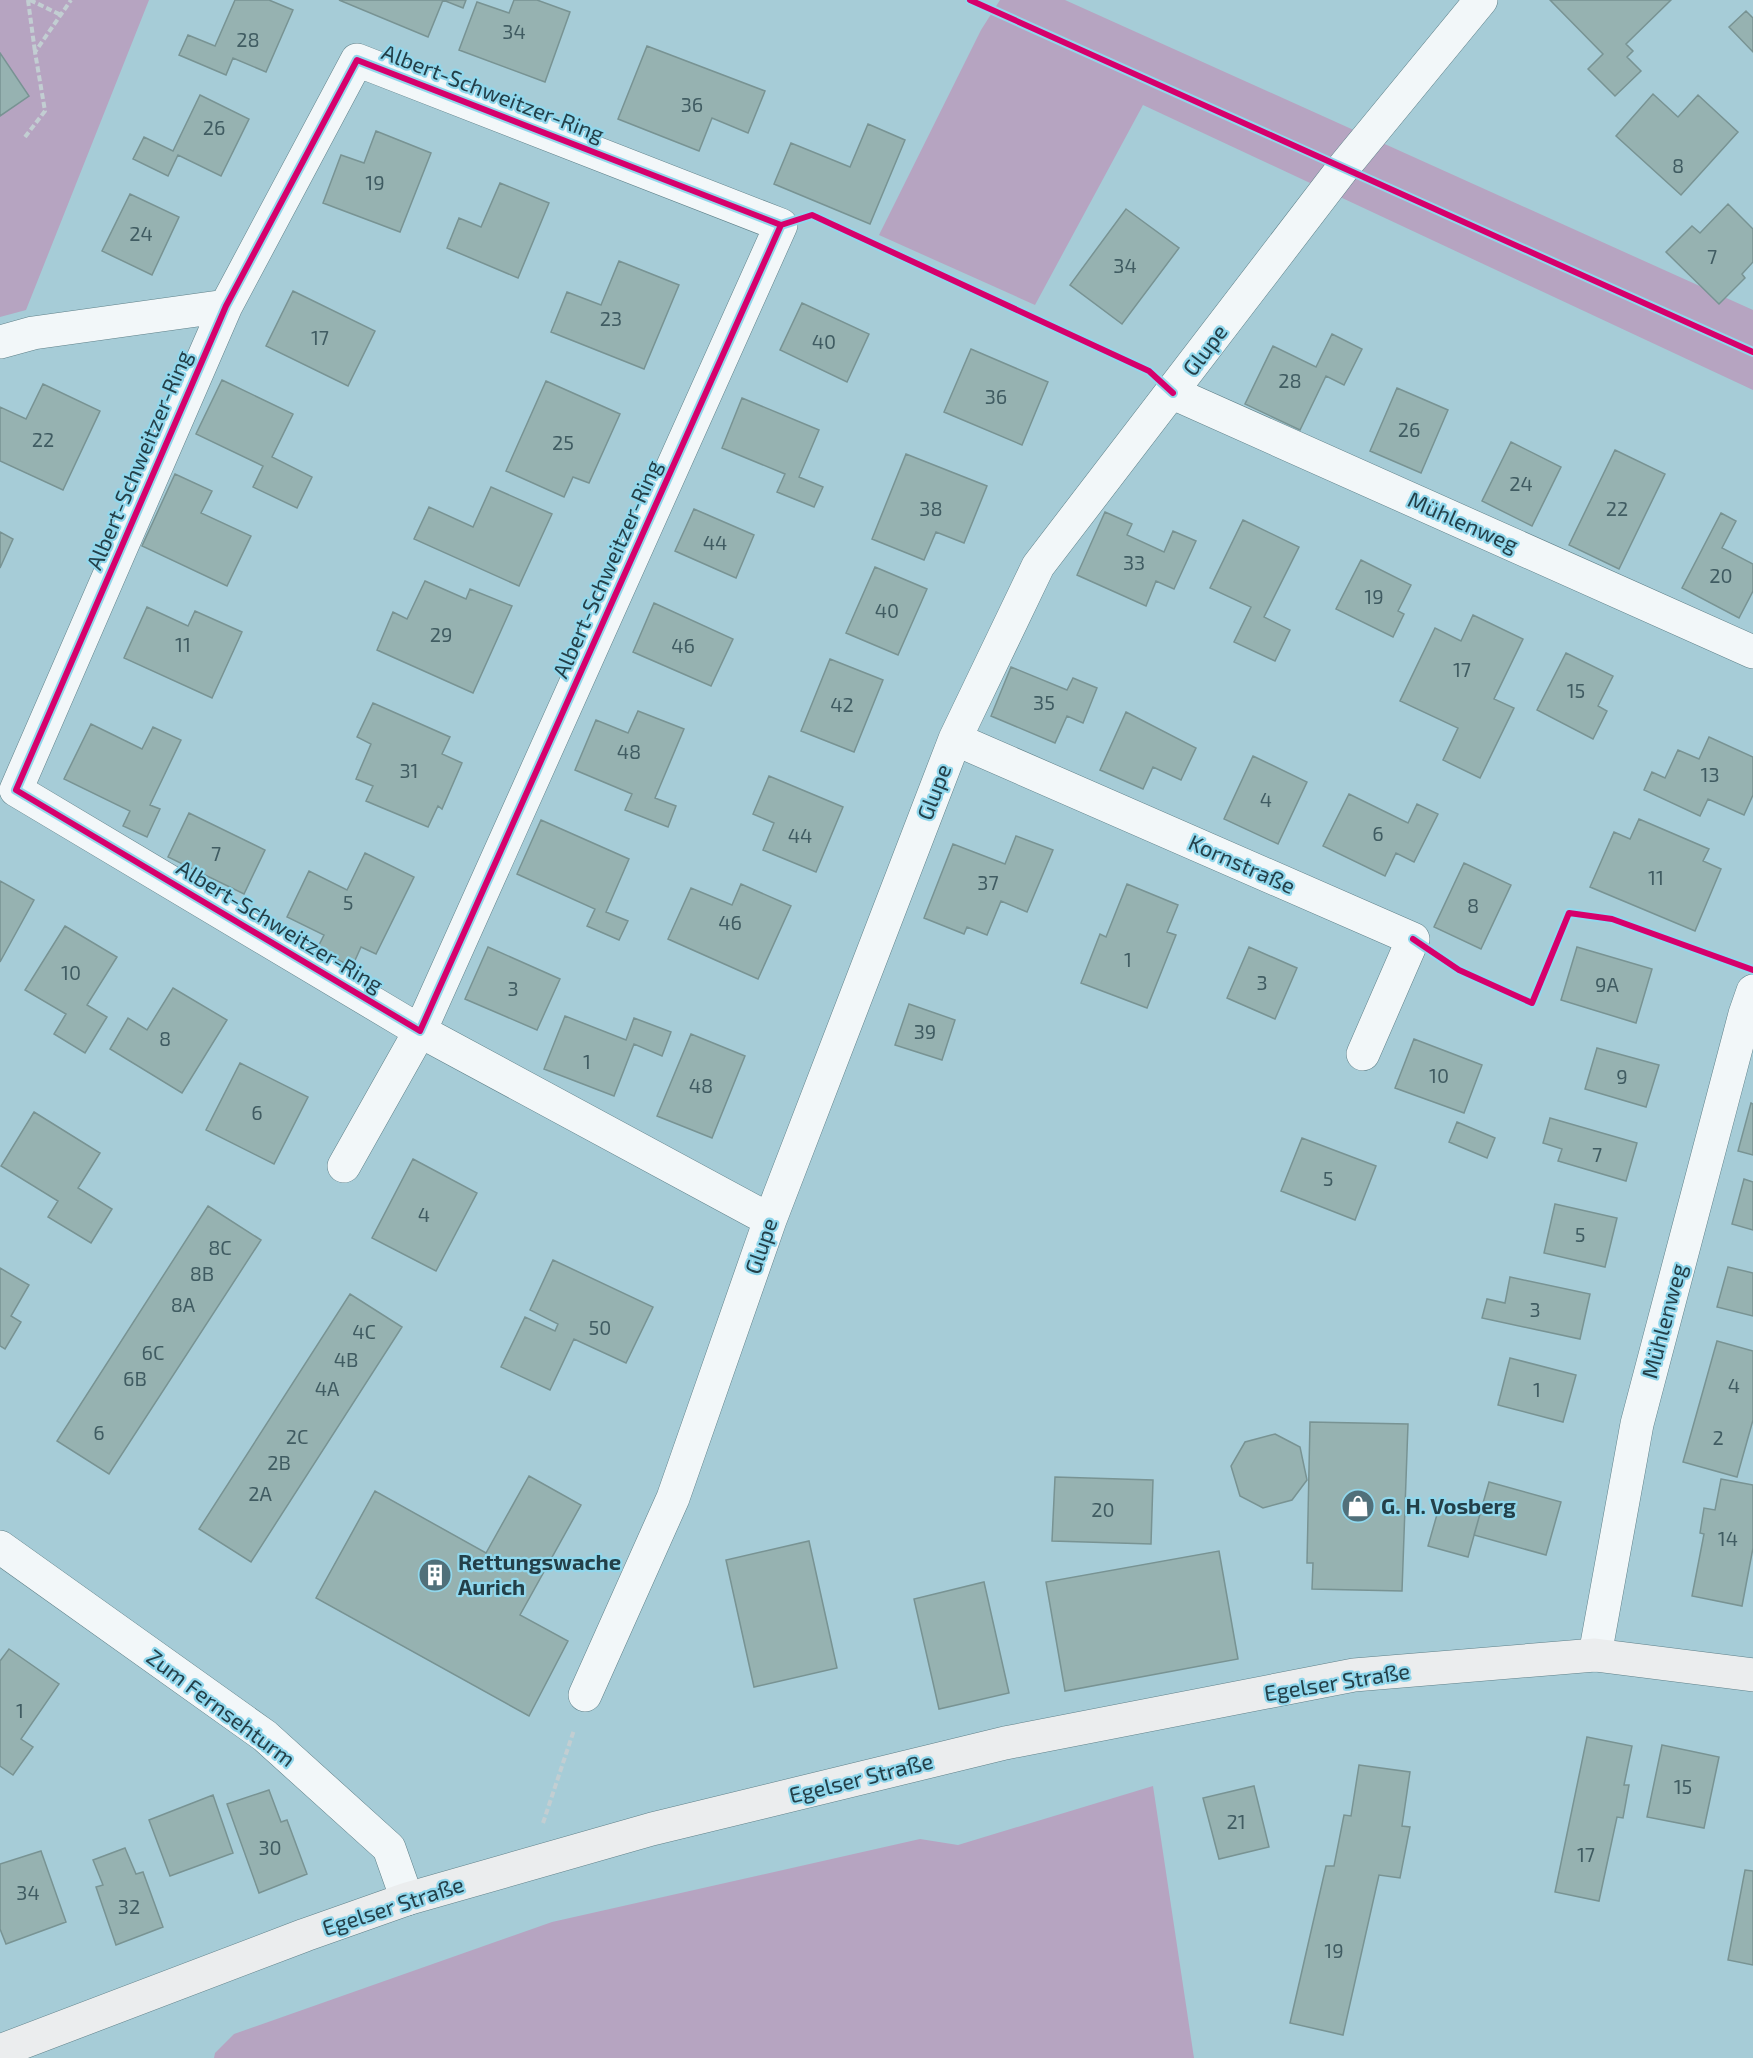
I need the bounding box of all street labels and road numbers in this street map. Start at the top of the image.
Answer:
street label: Albert-Schweitzer-Ring [379,38,608,146]
street label: Glupe [1177,319,1232,380]
street label: Albert-Schweitzer-Ring [80,346,196,573]
street label: Albert-Schweitzer-Ring [546,456,666,682]
street label: Mühlenweg [1404,485,1523,557]
street label: Glupe [911,760,956,823]
street label: Kornstraße [1185,828,1300,898]
street label: Albert-Schweitzer-Ring [173,853,388,997]
street label: Glupe [738,1214,782,1277]
street label: Mühlenweg [1635,1260,1691,1381]
street label: Zum Fernsehturm [142,1643,301,1771]
street label: Egelser Straße [1262,1657,1412,1705]
street label: Egelser Straße [786,1747,935,1807]
street label: Egelser Straße [319,1870,467,1940]

